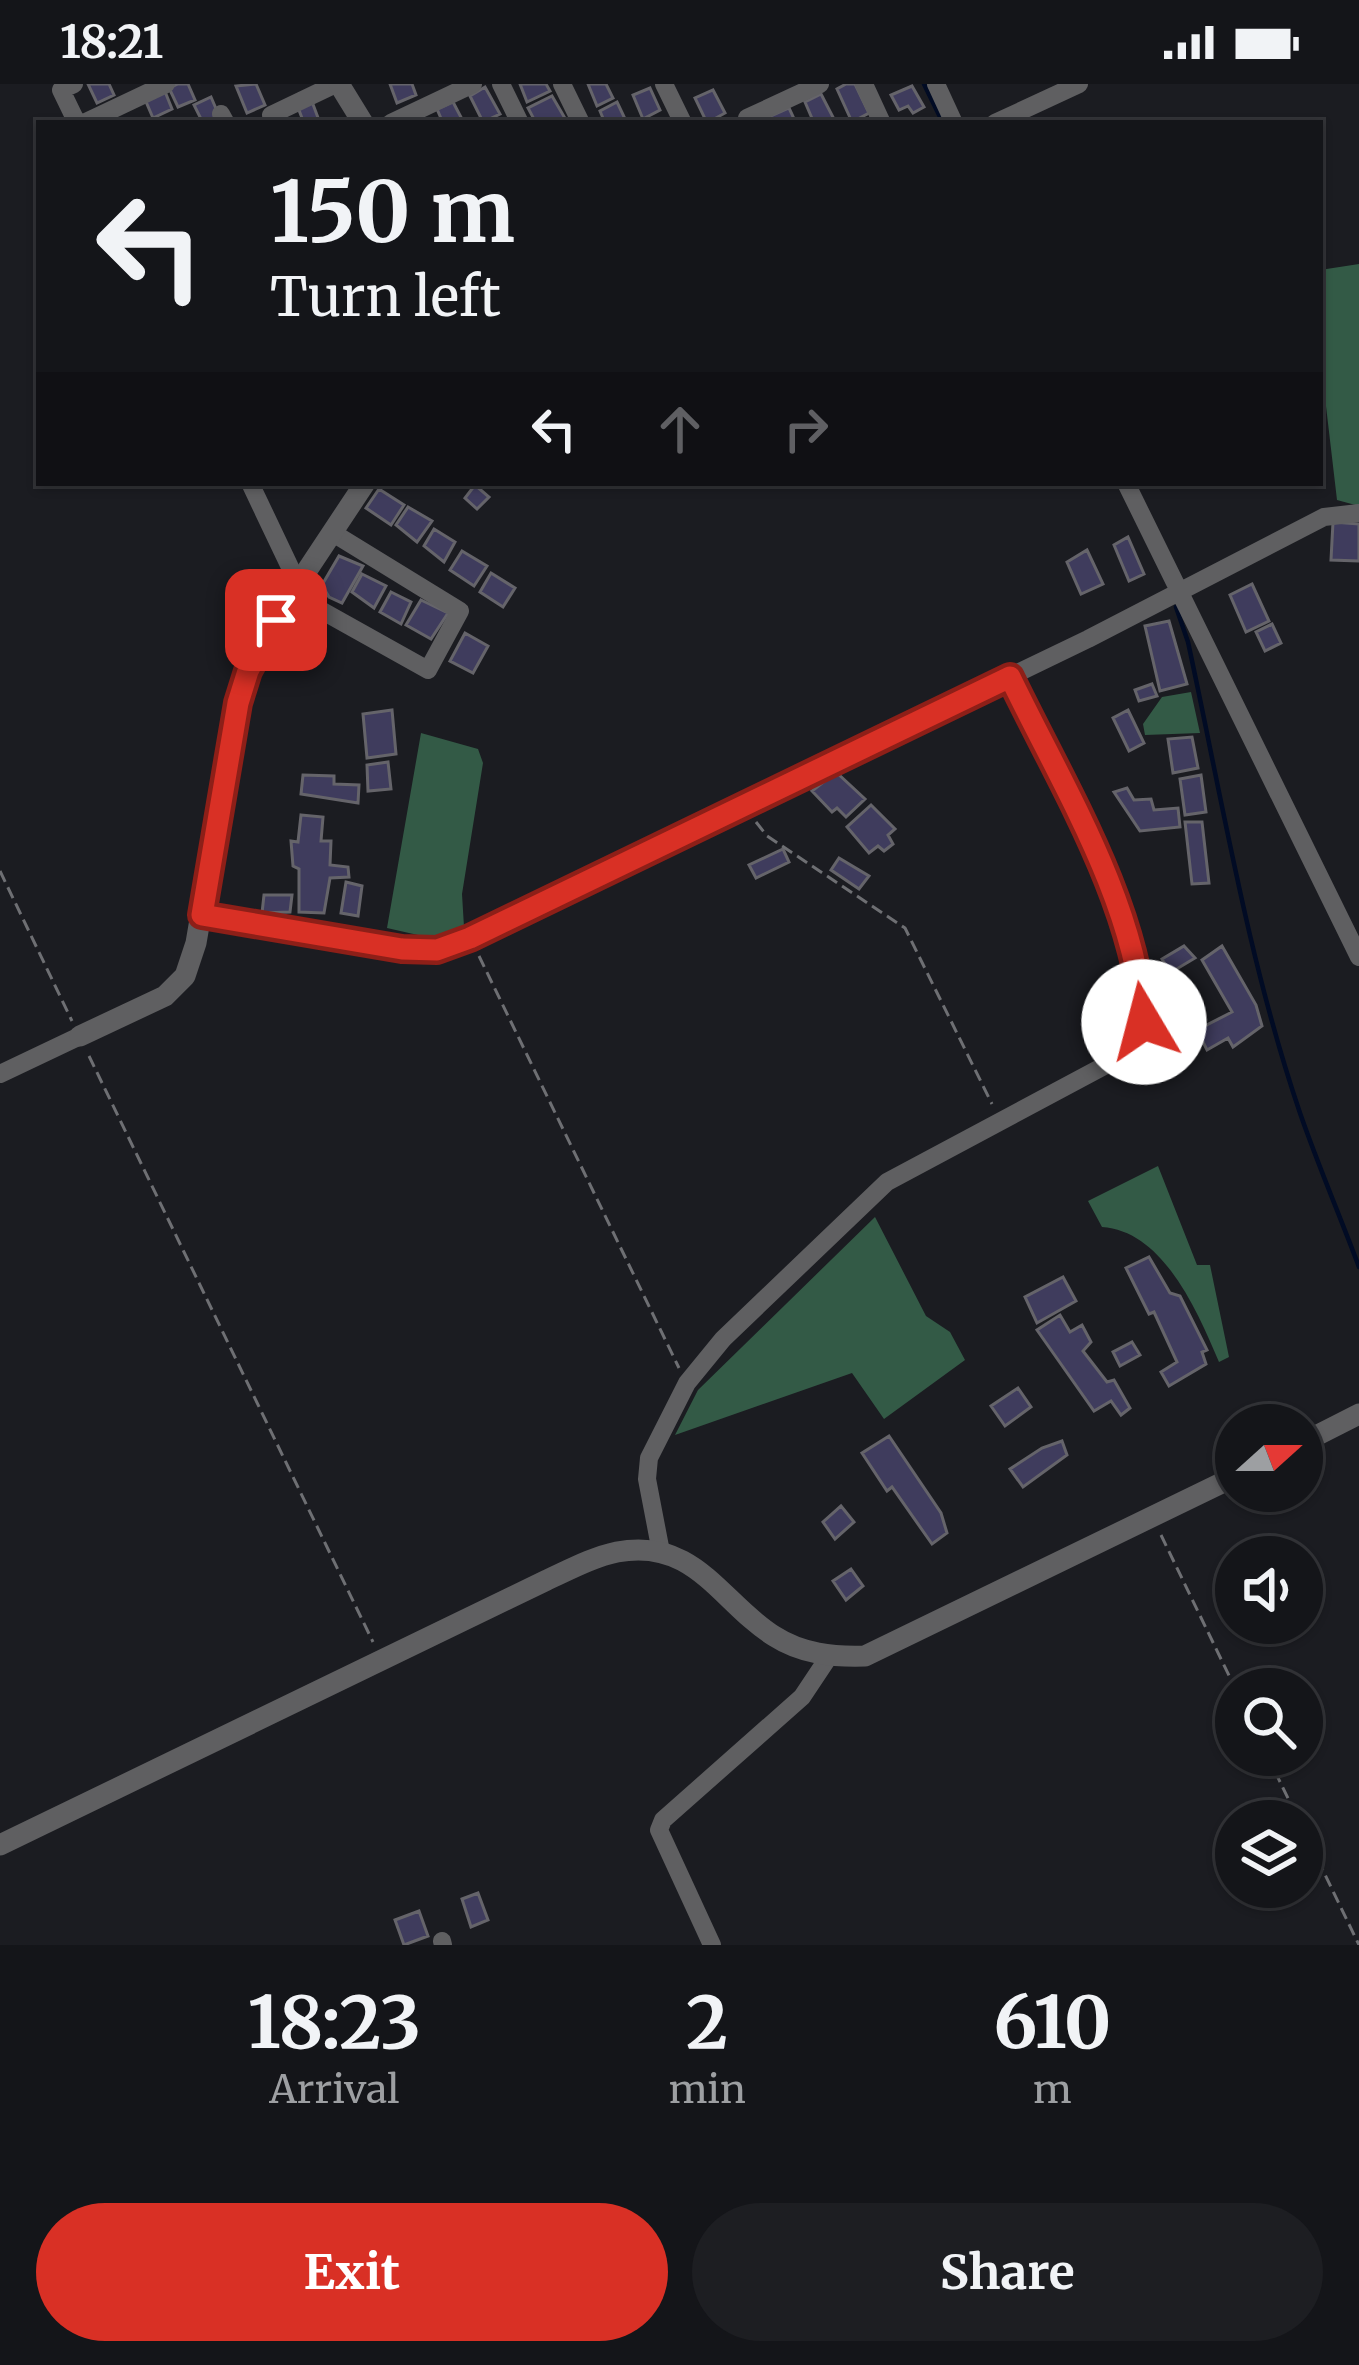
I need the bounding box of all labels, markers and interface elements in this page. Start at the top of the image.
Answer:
text: 18:21 [60,14,163,70]
text: 150 m [270,159,515,265]
icon: left [72,168,228,324]
text: Turn left [270,263,501,331]
icon: left [521,396,587,462]
icon: ahead [647,396,713,462]
icon: right [773,396,839,462]
pin [225,569,327,671]
icon: arrive [243,587,309,653]
position arrow [1081,959,1207,1085]
north arrow [1215,1404,1323,1512]
map controls [1215,1404,1323,1908]
button: sound [1215,1536,1323,1644]
button: search [1215,1668,1323,1776]
button: layers [1215,1800,1323,1908]
text: 18:23 [248,1977,421,2068]
text: 2 [686,1977,728,2068]
text: 610 [993,1977,1111,2068]
text: Arrival [269,2065,399,2114]
text: min [669,2065,746,2114]
text: m [1033,2065,1072,2114]
button: Exit [36,2203,668,2341]
button: Share [692,2203,1323,2341]

